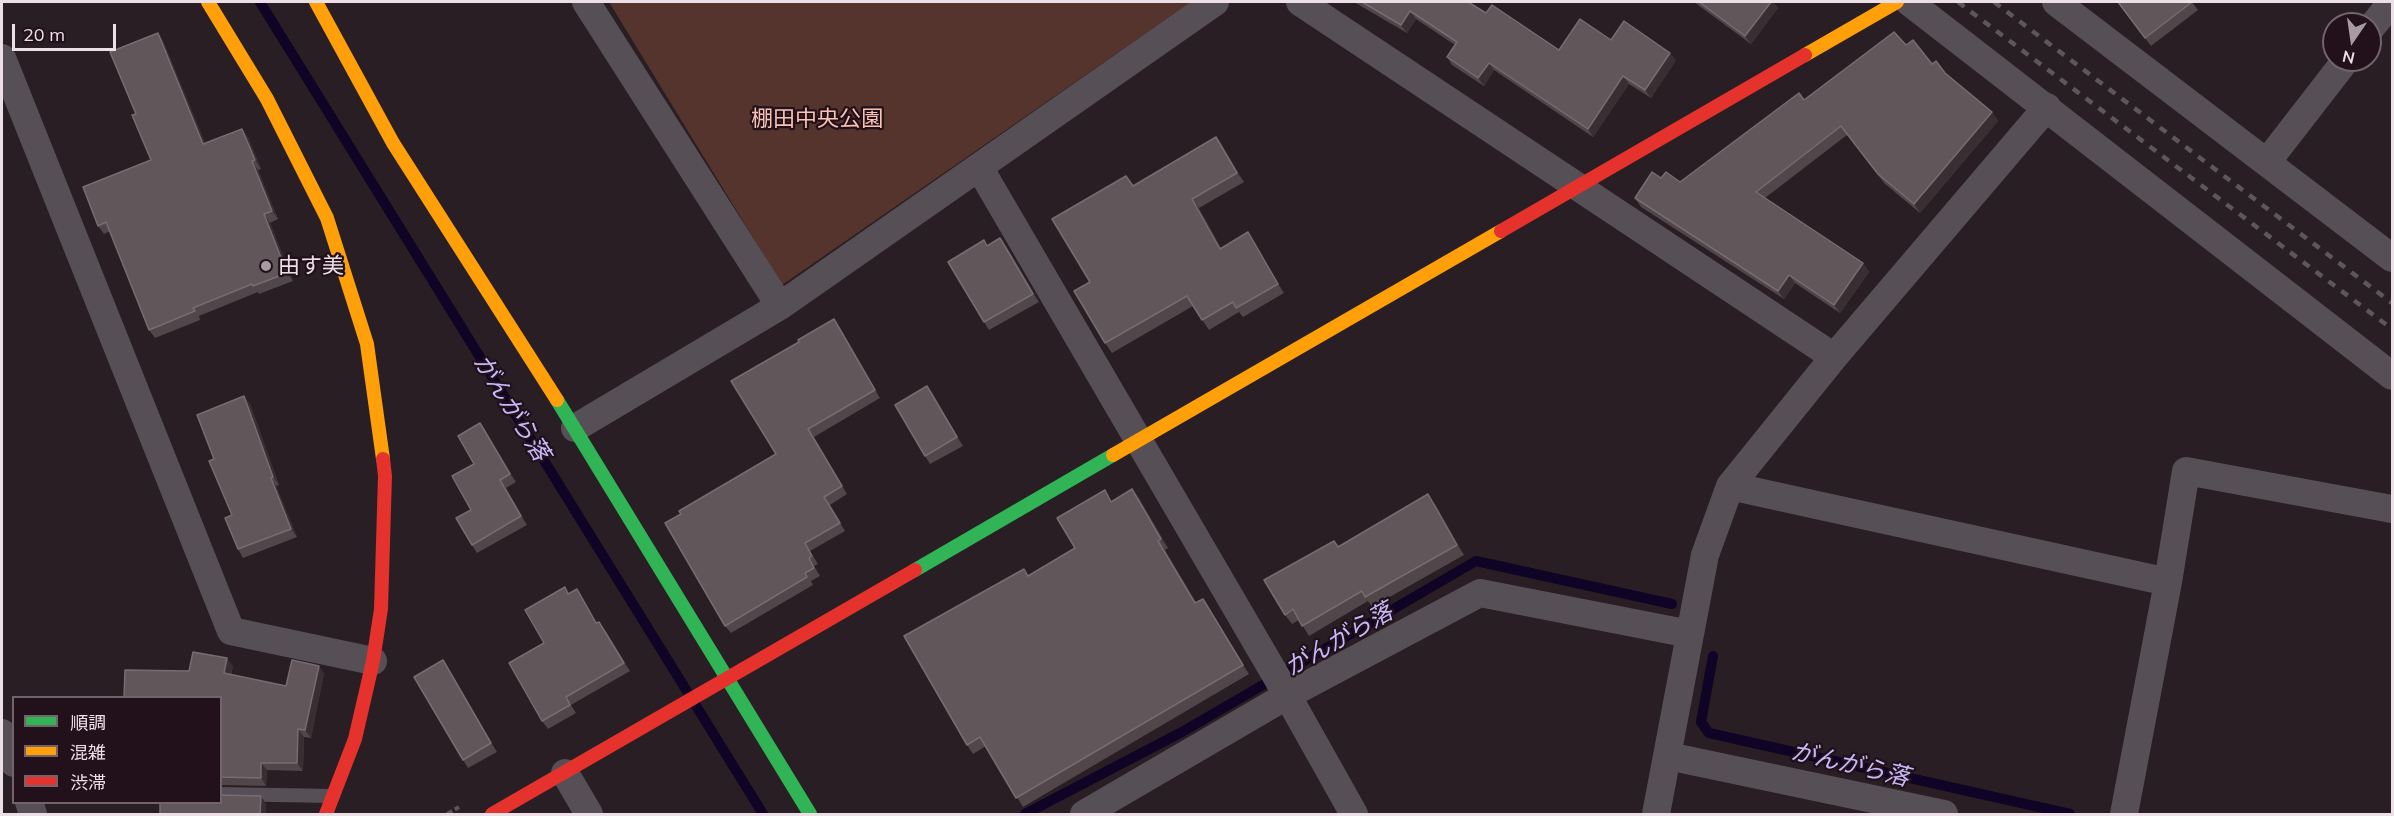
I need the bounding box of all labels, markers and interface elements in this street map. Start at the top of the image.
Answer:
scale bar [15,12,118,50]
north arrow [2322,12,2382,72]
text: 20 m [23,23,65,46]
text: N [2340,46,2357,69]
park label: 棚田中央公園 [751,106,883,132]
place label: 由す美 [278,253,344,279]
marker: 由す美 [259,259,273,273]
water label: がんがら落 [467,349,555,467]
water label: がんがら落 [1280,598,1398,682]
legend [12,696,222,804]
text: 順調 [70,711,106,734]
water label: がんがら落 [1788,737,1912,793]
text: 混雑 [70,741,106,764]
text: 渋滞 [70,771,106,794]

